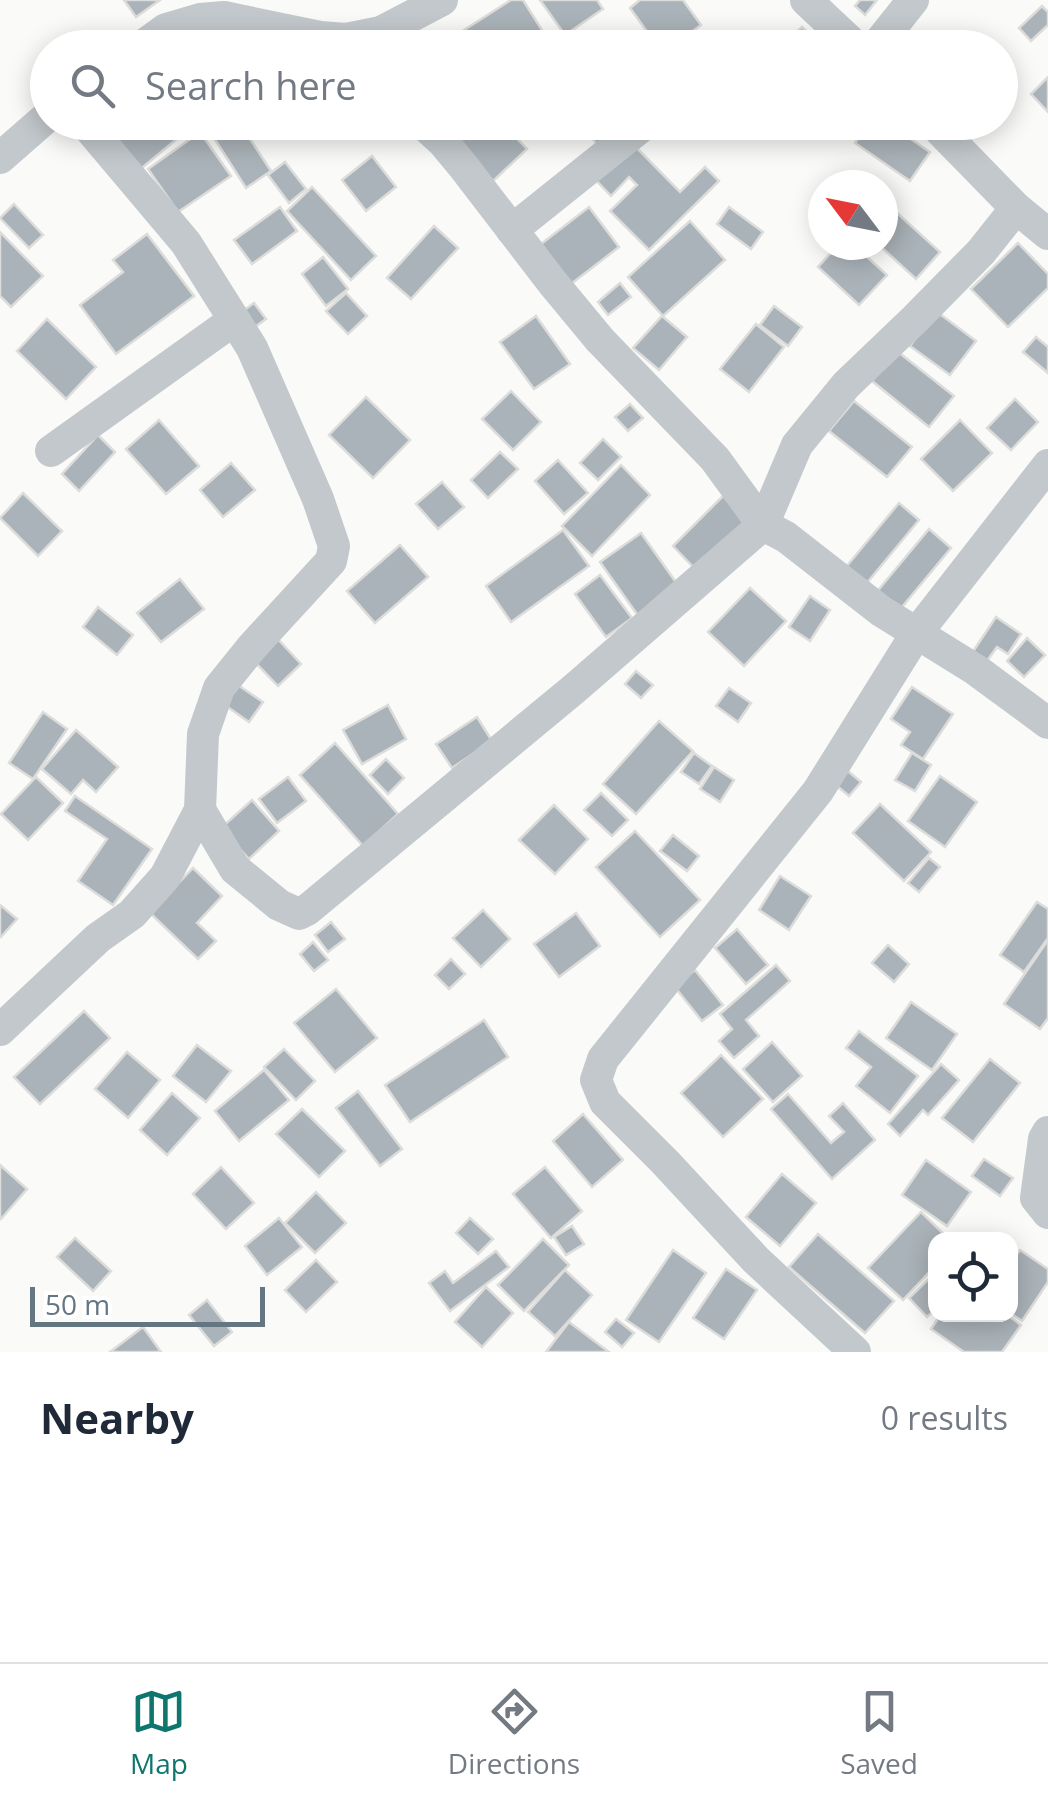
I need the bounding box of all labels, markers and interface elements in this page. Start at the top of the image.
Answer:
search box [30,30,1018,140]
icon: search [65,58,120,113]
text: Search here [145,59,357,111]
north arrow [808,170,898,260]
map controls [928,1232,1018,1322]
button: locate [928,1232,1018,1322]
scale bar [30,1282,265,1326]
text: 50 m [45,1285,110,1323]
text: Nearby [40,1389,194,1446]
text: 0 results [881,1396,1008,1439]
tab: Map [130,1684,188,1782]
tab: Directions [448,1684,580,1782]
tab: Saved [840,1684,918,1782]

